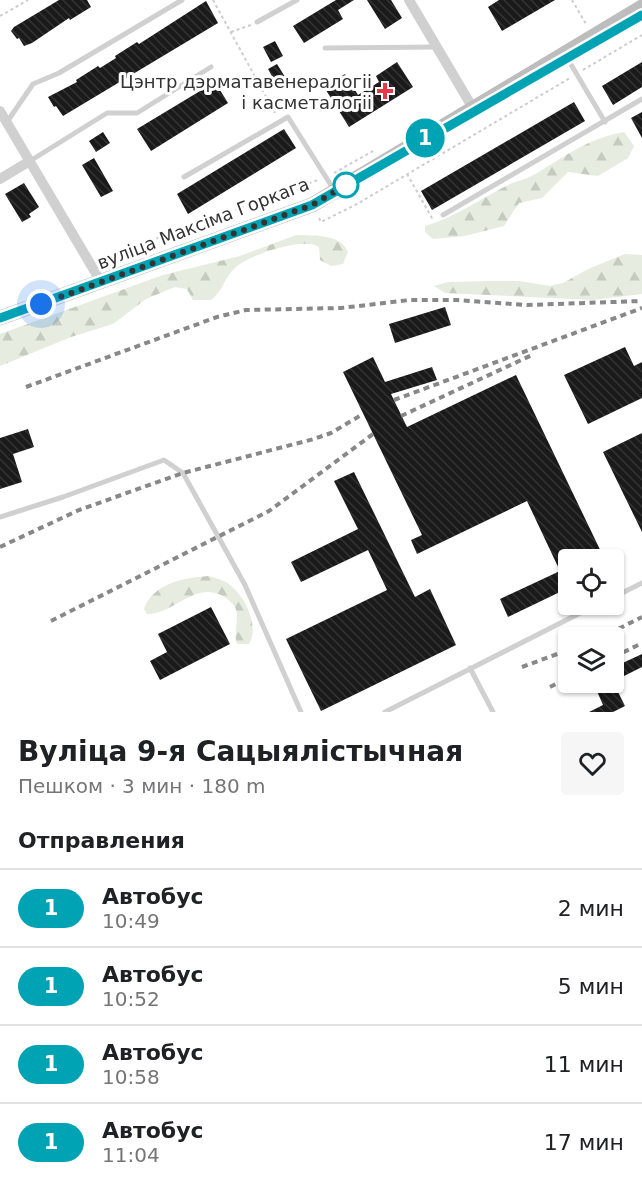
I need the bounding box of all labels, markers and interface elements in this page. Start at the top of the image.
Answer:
place label: Цэнтр дэрматавенералогіі і касметалогіі [120,71,372,113]
marker: Цэнтр дэрматавенералогіі і касметалогіі [376,82,394,100]
line badge: 1 [406,118,444,158]
text: 1 [418,126,432,150]
unlabelled marker [333,172,359,198]
street label: вуліца Максіма Горкага [94,173,312,273]
your location [26,289,56,319]
map controls [558,549,624,693]
button: locate [558,549,624,615]
button: layers [558,627,624,693]
button: heart [561,732,624,795]
text: Вуліца 9-я Сацыялістычная [18,735,463,768]
text: Пешком · 3 мин · 180 m [18,774,265,798]
text: Отправления [18,828,185,853]
text: Автобус [102,884,204,909]
text: 1 [44,896,58,920]
text: 2 мин [558,896,624,921]
text: 10:49 [102,909,160,933]
text: Автобус [102,962,204,987]
text: 1 [44,974,58,998]
text: 5 мин [558,974,624,999]
text: 10:52 [102,987,160,1011]
text: Автобус [102,1040,204,1065]
text: 1 [44,1052,58,1076]
text: 11 мин [544,1052,624,1077]
text: 10:58 [102,1065,160,1089]
text: Автобус [102,1118,204,1143]
text: 1 [44,1130,58,1154]
text: 17 мин [544,1130,624,1155]
text: 11:04 [102,1143,160,1167]

